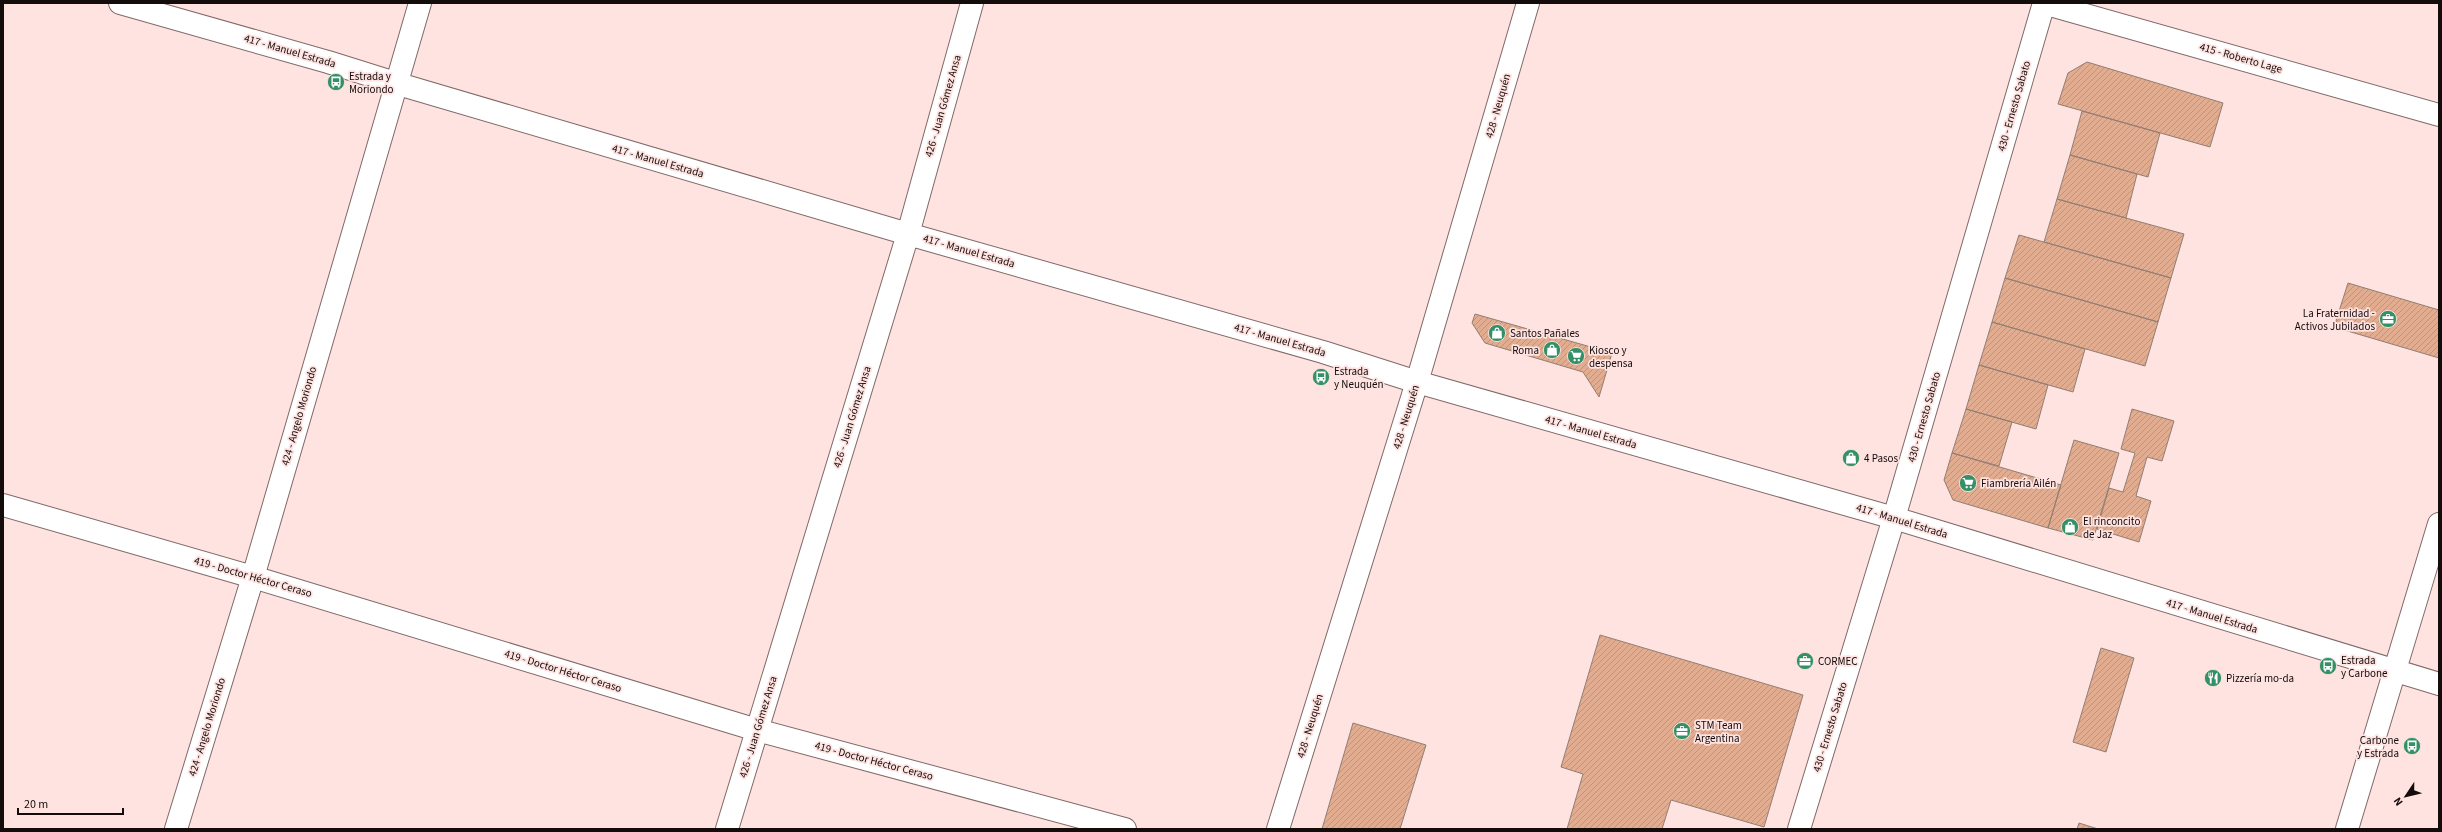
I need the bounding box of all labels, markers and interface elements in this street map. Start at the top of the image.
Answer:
street label: 417 - Manuel Estrada [242,31,338,71]
street label: 415 - Roberto Lage [2198,39,2285,77]
street label: 426 - Juan Gómez Ansa [921,53,965,159]
street label: 430 - Ernesto Sabato [1994,59,2034,153]
place label: Estrada y Moriondo [349,69,394,97]
bus stop icon: Estrada y Moriondo [326,72,346,92]
street label: 428 - Neuquén [1482,72,1514,140]
street label: 417 - Manuel Estrada [610,141,706,181]
street label: 417 - Manuel Estrada [921,231,1017,271]
place label: La Fraternidad - Activos Jubilados [2295,306,2375,334]
office icon: La Fraternidad - Activos Jubilados [2378,309,2398,329]
street label: 417 - Manuel Estrada [1232,320,1328,360]
shop icon: Santos Pañales [1487,323,1507,343]
place label: Santos Pañales [1510,326,1580,341]
shop icon: Roma [1542,340,1562,360]
place label: Roma [1512,343,1539,358]
place label: Kiosco y despensa [1589,343,1633,371]
supermarket icon: Kiosco y despensa [1566,346,1586,366]
street label: 426 - Juan Gómez Ansa [829,364,875,470]
place label: Estrada y Neuquén [1334,364,1383,392]
street label: 424 - Angelo Moriondo [278,365,320,467]
bus stop icon: Estrada y Neuquén [1311,367,1331,387]
street label: 430 - Ernesto Sabato [1904,370,1944,464]
street label: 428 - Neuquén [1389,383,1423,451]
street label: 417 - Manuel Estrada [1543,412,1639,452]
shop icon: 4 Pasos [1841,448,1861,468]
place label: 4 Pasos [1864,451,1899,466]
supermarket icon: Fiambrería Ailén [1958,473,1978,493]
place label: Fiambrería Ailén [1981,476,2056,491]
street label: 417 - Manuel Estrada [1854,500,1950,542]
place label: El rinconcito de Jaz [2083,514,2140,542]
shop icon: El rinconcito de Jaz [2060,517,2080,537]
street label: 419 - Doctor Héctor Ceraso [192,553,314,601]
street label: 417 - Manuel Estrada [2164,595,2260,637]
street label: 419 - Doctor Héctor Ceraso [503,646,624,696]
office icon: CORMEC [1795,651,1815,671]
place label: Estrada y Carbone [2341,653,2388,681]
place label: CORMEC [1818,654,1858,669]
bus stop icon: Estrada y Carbone [2318,656,2338,676]
restaurant icon: Pizzería mo-da [2203,668,2223,688]
place label: Pizzería mo-da [2226,671,2294,686]
street label: 426 - Juan Gómez Ansa [735,674,781,780]
street label: 424 - Angelo Moriondo [185,676,229,778]
street label: 430 - Ernesto Sabato [1809,680,1851,774]
street label: 428 - Neuquén [1293,692,1327,760]
place label: STM Team Argentina [1695,718,1742,746]
office icon: STM Team Argentina [1672,721,1692,741]
place label: Carbone y Estrada [2357,733,2400,761]
bus stop icon: Carbone y Estrada [2402,736,2422,756]
street label: 419 - Doctor Héctor Ceraso [813,738,935,784]
north arrow [2386,776,2426,816]
scale bar [18,790,123,816]
text: N [2390,794,2406,809]
text: 20 m [24,796,48,813]

